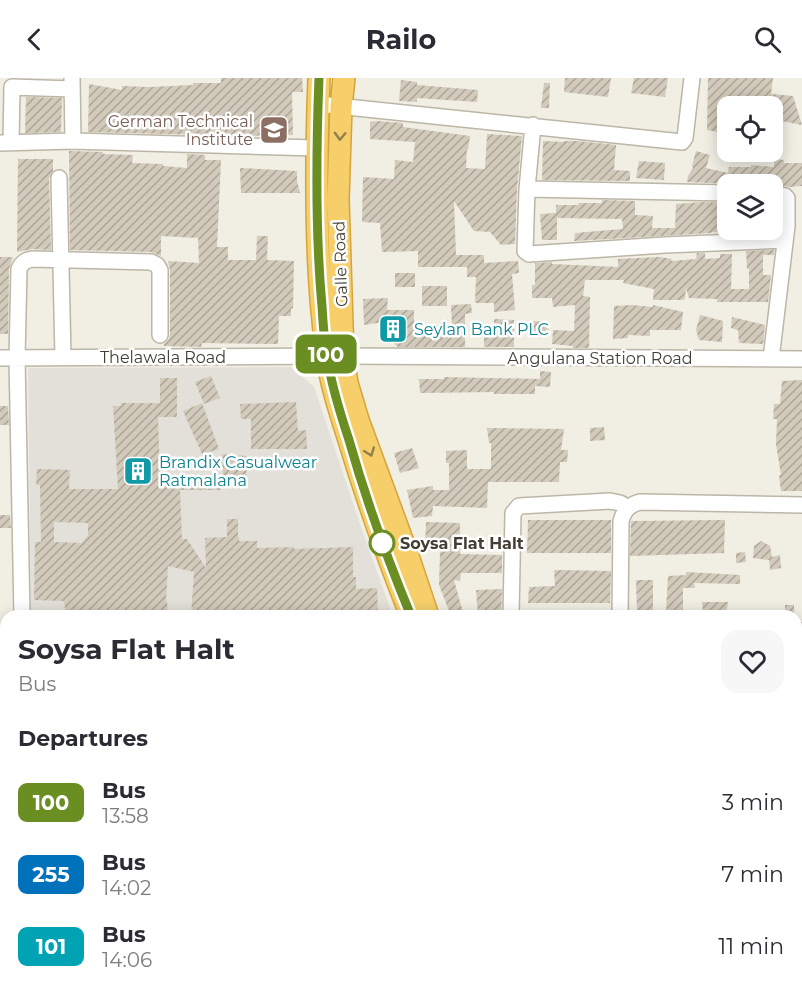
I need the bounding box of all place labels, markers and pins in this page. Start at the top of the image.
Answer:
place label: German Technical Institute [108,112,253,149]
school or university icon: German Technical Institute [258,114,290,146]
building icon: Seylan Bank PLC [377,313,409,345]
place label: Seylan Bank PLC [414,320,549,339]
place label: Brandix Casualwear Ratmalana [159,453,317,490]
building icon: Brandix Casualwear Ratmalana [122,455,154,487]
marker: Soysa Flat Halt [369,530,395,556]
place label: Soysa Flat Halt [400,534,524,553]

